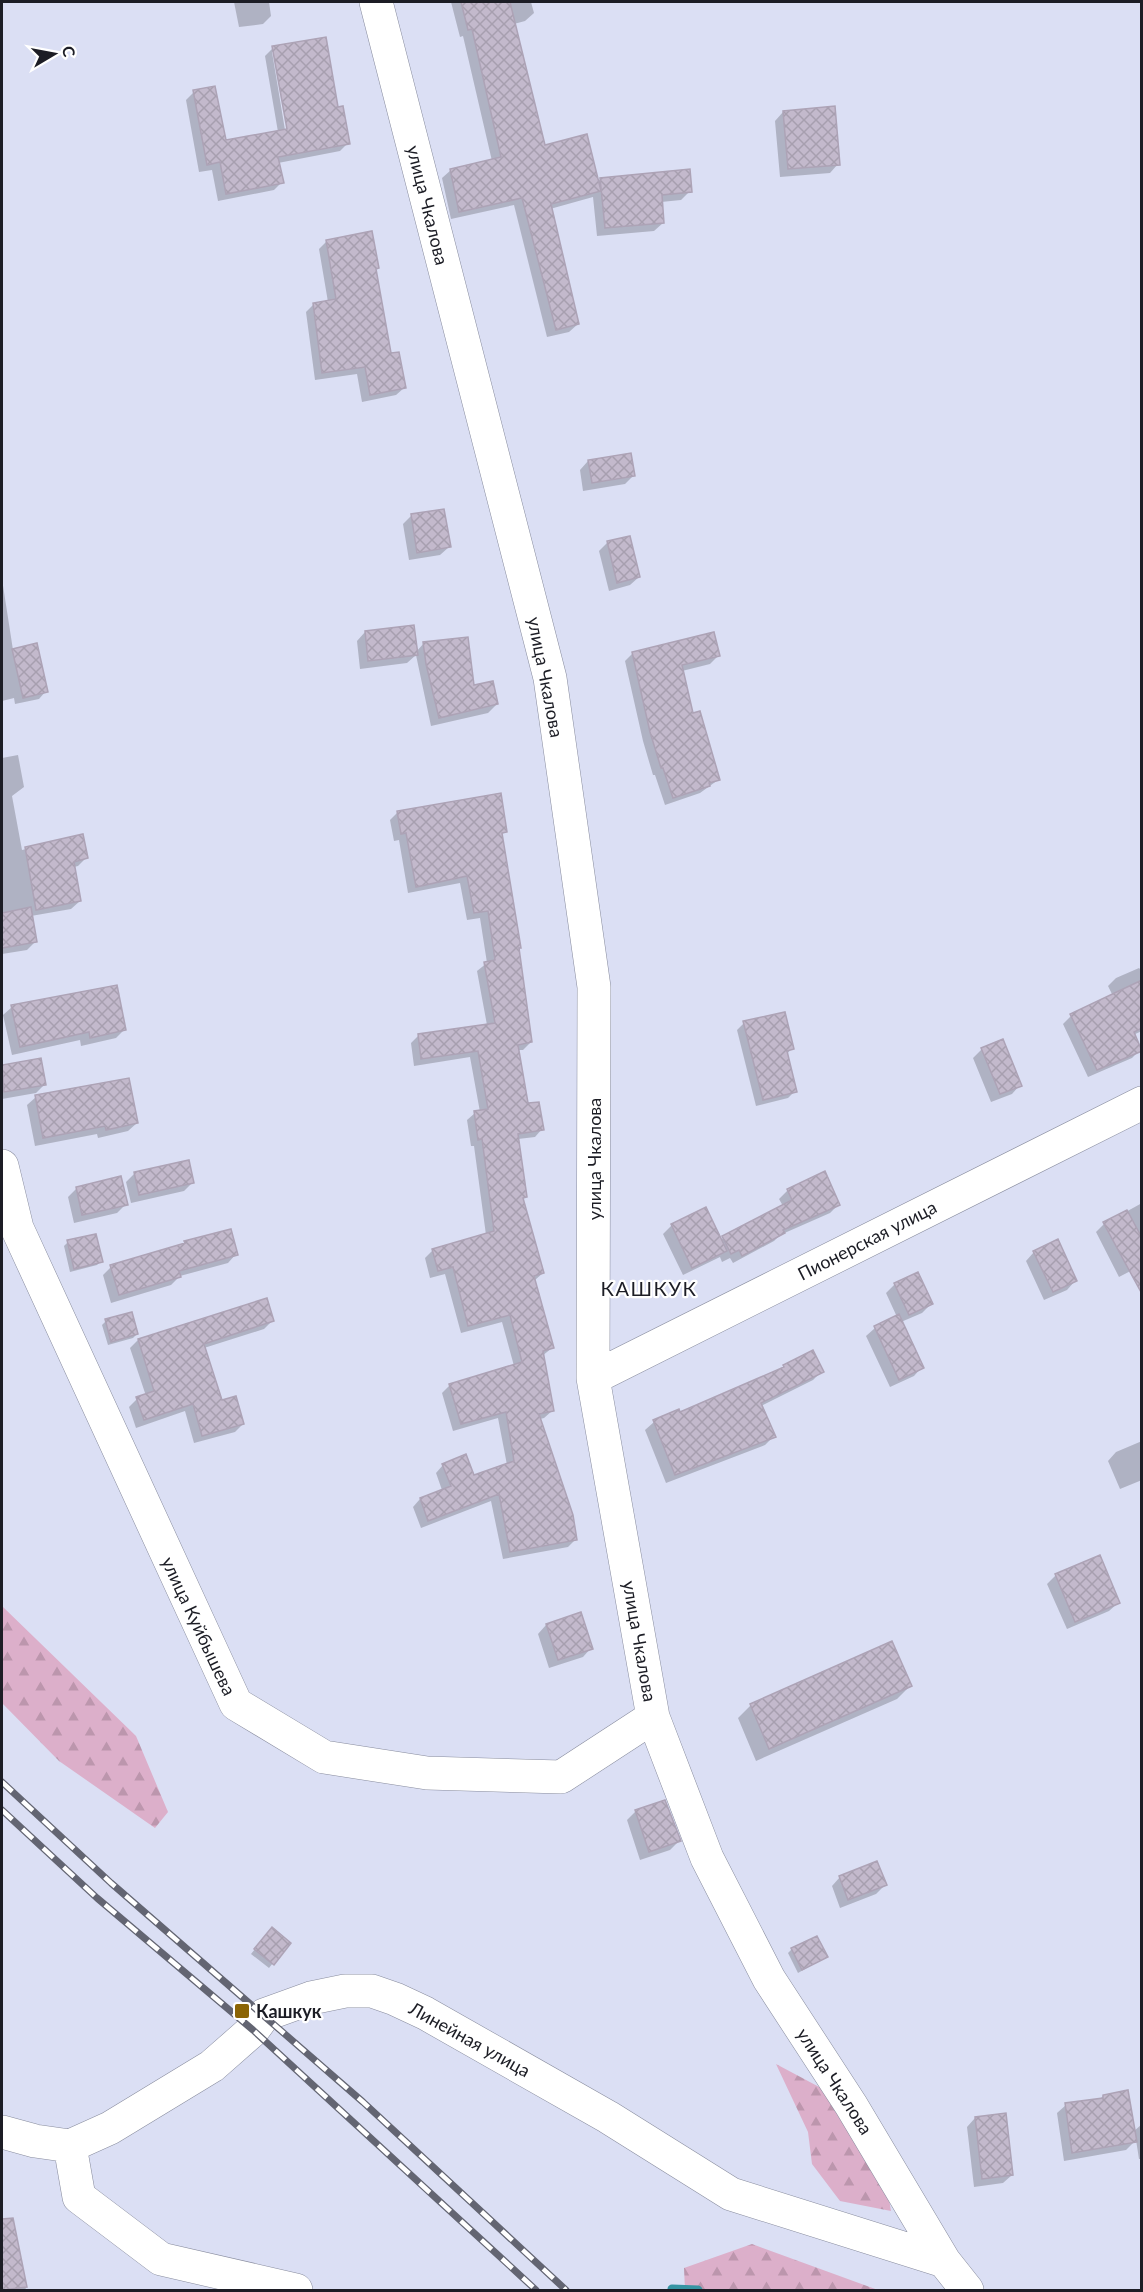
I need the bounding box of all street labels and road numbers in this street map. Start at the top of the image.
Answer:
street label: улица Чкалова [403,143,453,267]
street label: улица Чкалова [524,615,568,739]
street label: улица Чкалова [583,1098,605,1220]
street label: Пионерская улица [794,1195,940,1285]
street label: улица Куйбышева [157,1553,241,1699]
street label: улица Чкалова [619,1579,661,1703]
street label: Линейная улица [405,1996,534,2081]
street label: улица Чкалова [792,2024,878,2138]

